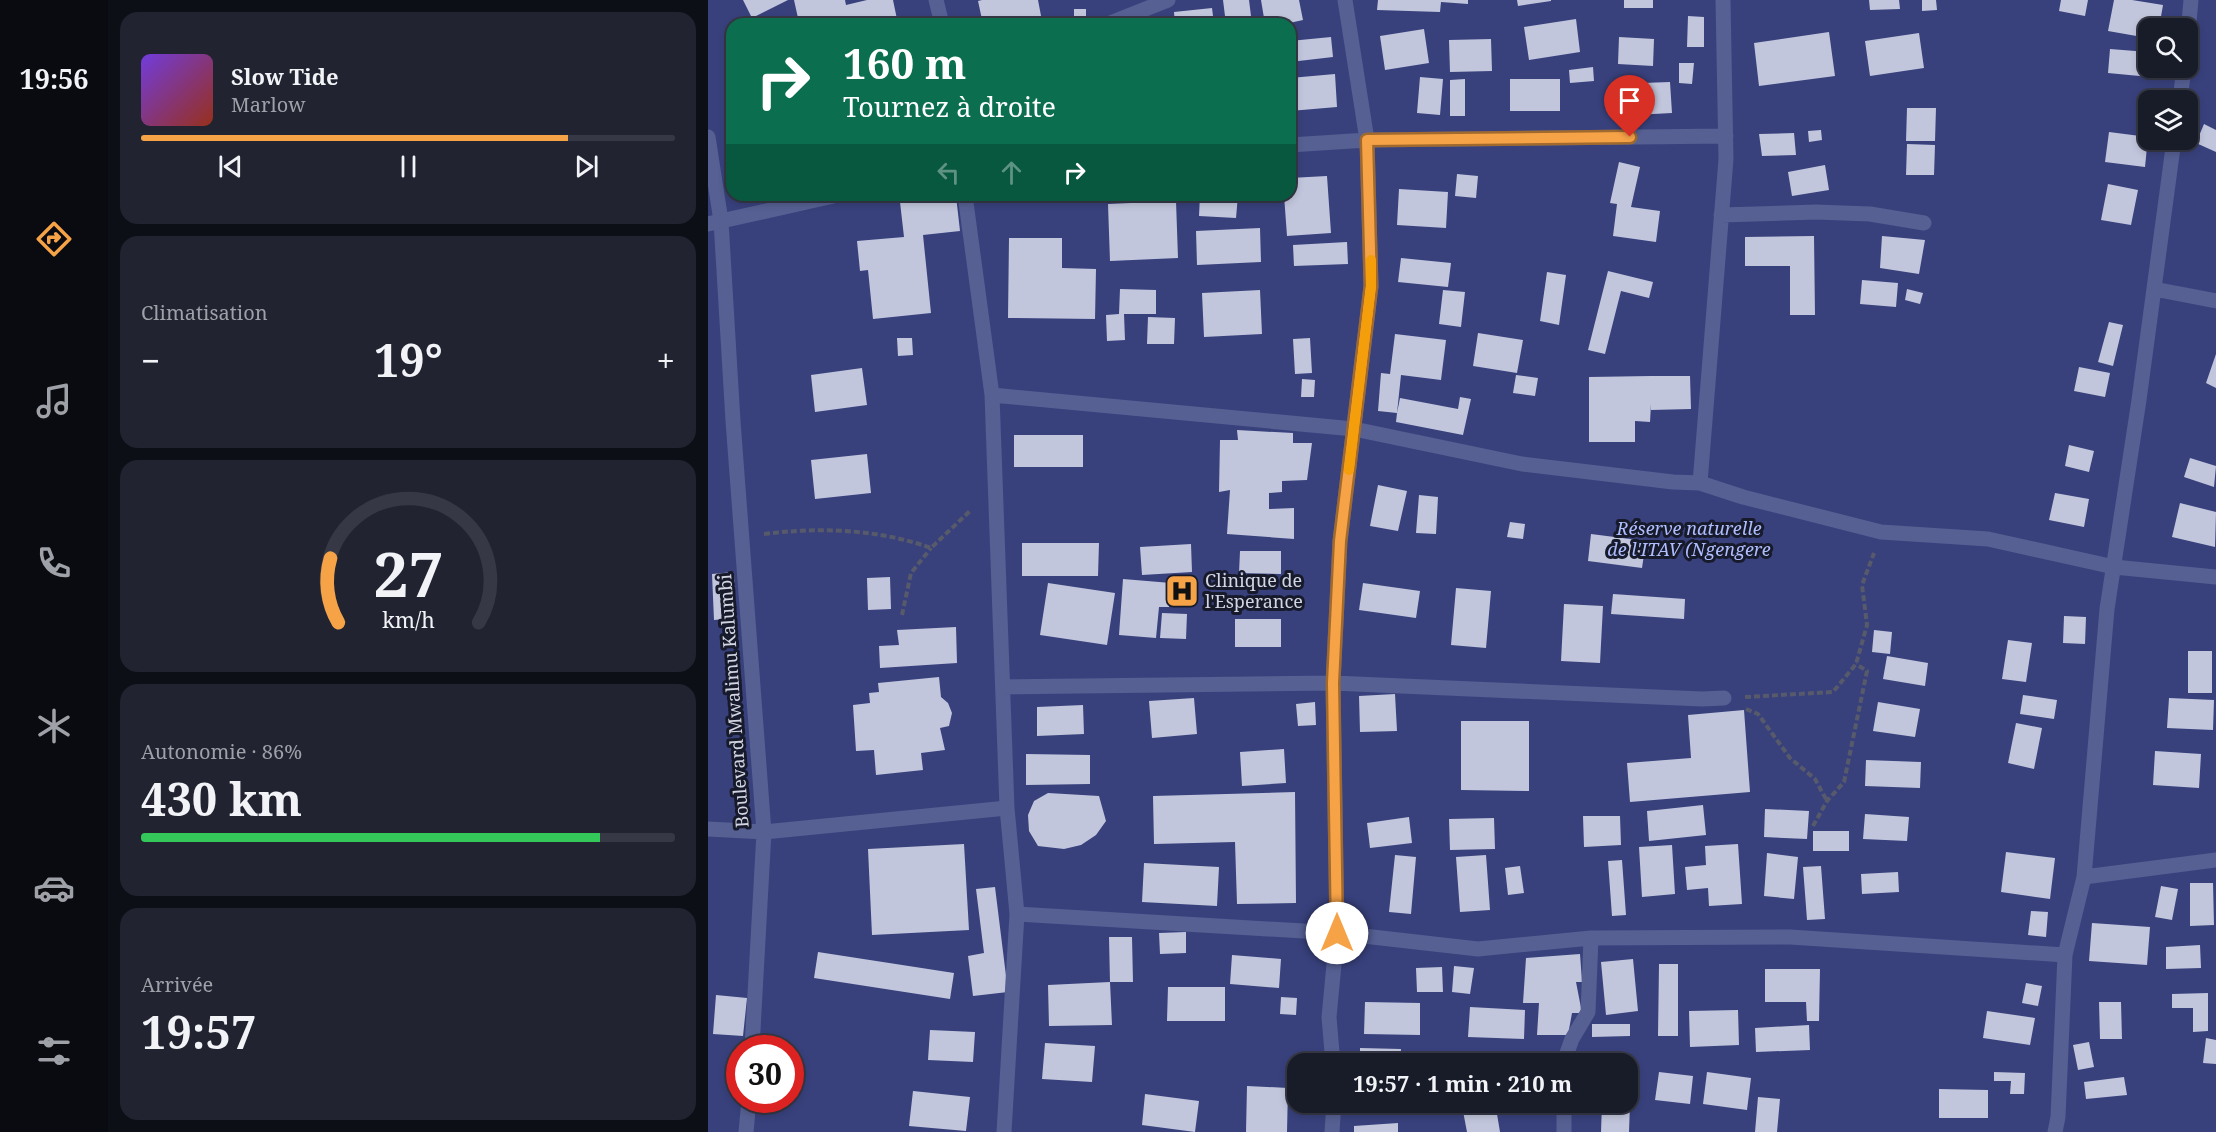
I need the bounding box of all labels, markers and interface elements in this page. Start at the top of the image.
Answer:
map controls [2138,18,2198,150]
button: search [2138,18,2198,78]
text: 160 m [843,34,967,91]
icon: right [744,42,822,120]
text: 19:56 [19,60,89,97]
text: Slow Tide [231,61,339,91]
pin [1604,75,1655,137]
icon: arrive [1613,84,1646,117]
text: Tournez à droite [843,88,1056,125]
button: layers [2138,90,2198,150]
text: Marlow [231,91,305,118]
icon: previous [214,150,247,183]
icon: pause [392,150,425,183]
icon: next [570,150,603,183]
icon: left [932,156,965,189]
icon: ahead [995,156,1028,189]
icon: right [1058,156,1091,189]
icon: directions [33,218,75,260]
text: Climatisation [141,299,268,326]
text: 19° [374,329,443,390]
text: − [141,338,160,383]
text: + [657,338,675,383]
icon: music [33,380,75,422]
park label: Réserve naturelle de l'ITAV (Ngengere [1607,516,1771,561]
text: 27 [373,530,443,615]
icon: phone [33,542,75,584]
place label: Clinique de l'Esperance [1205,568,1303,613]
street label: Boulevard Mwalimu Kalumbi [712,573,754,829]
hospital icon: Clinique de l'Esperance [1164,573,1200,609]
text: km/h [382,605,435,634]
icon: climate [33,705,75,747]
text: Autonomie · 86% [141,738,302,765]
text: 430 km [141,768,302,829]
icon: car [33,867,75,909]
position arrow [1305,901,1369,965]
text: Arrivée [141,971,213,998]
text: 19:57 [141,1001,256,1062]
icon: filters [33,1030,75,1072]
speed limit sign: 30 [726,1035,804,1113]
text: 19:57 · 1 min · 210 m [1353,1068,1572,1098]

